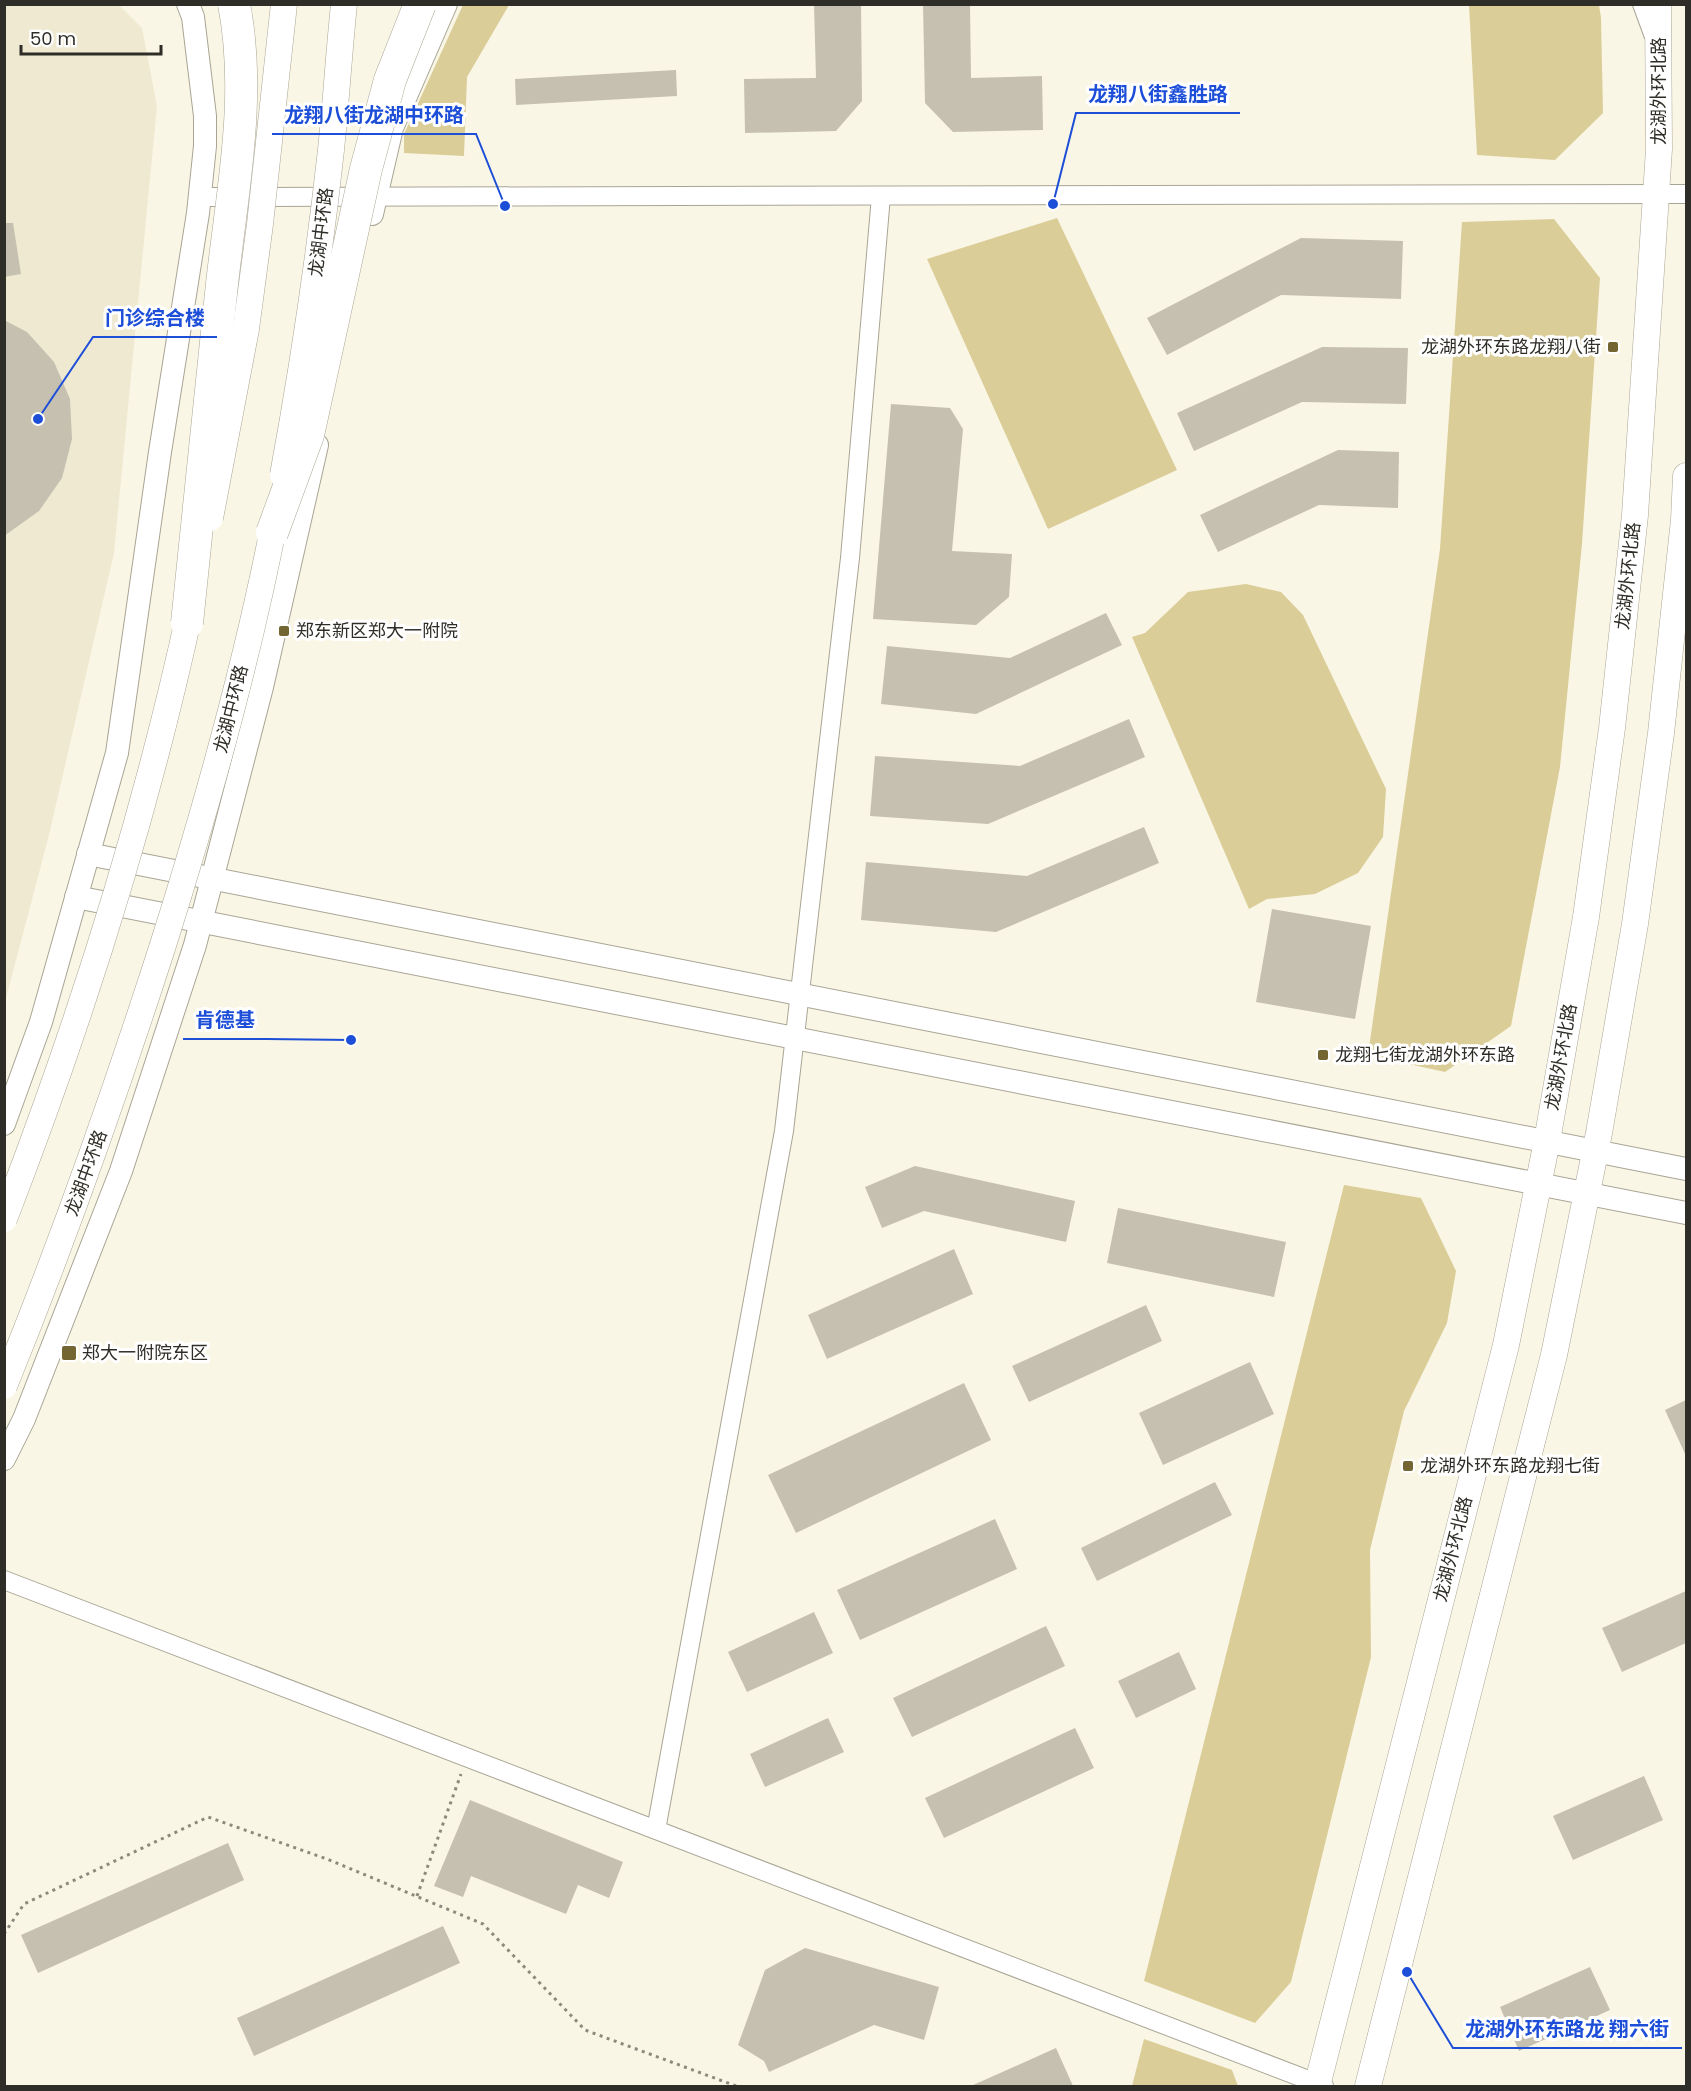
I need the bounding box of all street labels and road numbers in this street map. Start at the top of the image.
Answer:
street label: 龙湖外环北路 [1646,37,1671,145]
street label: 龙湖中环路 [303,186,338,278]
street label: 龙湖外环北路 [1609,521,1646,631]
street label: 龙湖中环路 [207,662,254,756]
street label: 龙湖外环北路 [1539,1002,1582,1112]
street label: 龙湖中环路 [58,1126,113,1219]
street label: 龙湖外环北路 [1427,1493,1478,1604]

